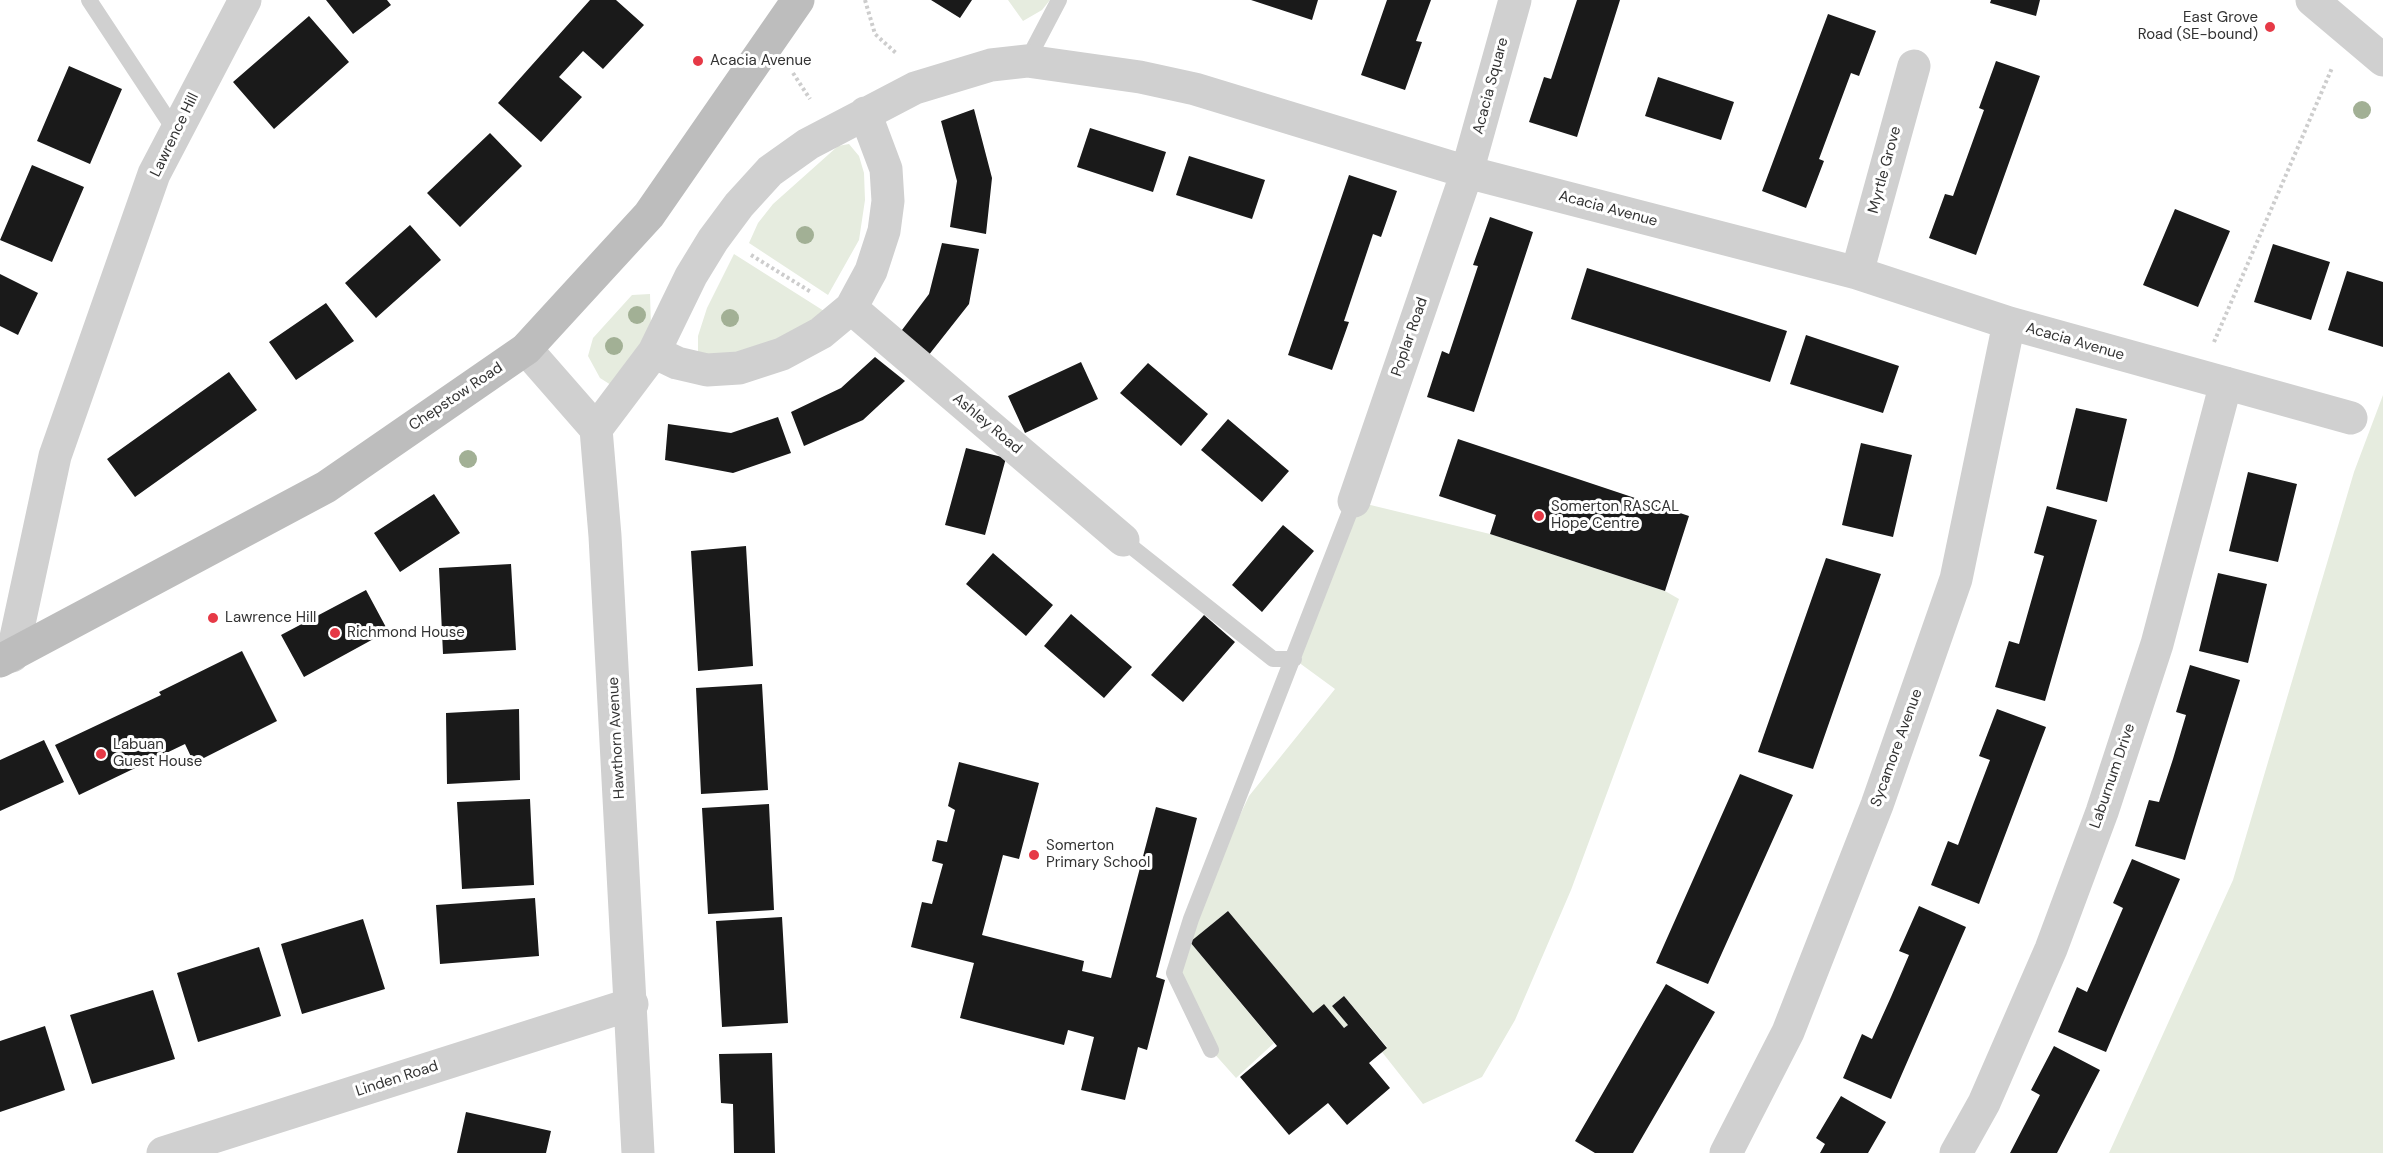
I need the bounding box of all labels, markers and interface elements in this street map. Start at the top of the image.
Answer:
place label: East Grove Road (SE-bound) [2138,9,2258,44]
marker: East Grove Road (SE-bound) [2263,20,2277,34]
street label: Acacia Square [1469,36,1513,136]
place label: Acacia Avenue [710,52,812,70]
marker: Acacia Avenue [691,54,705,68]
street label: Lawrence Hill [147,90,203,180]
street label: Myrtle Grove [1865,124,1905,216]
street label: Acacia Avenue [1557,187,1659,231]
street label: Poplar Road [1388,295,1432,379]
street label: Acacia Avenue [2024,319,2126,365]
street label: Chepstow Road [406,359,506,435]
street label: Ashley Road [949,390,1025,458]
place label: Somerton RASCAL Hope Centre [1551,498,1679,533]
marker: Somerton RASCAL Hope Centre [1532,509,1546,523]
place label: Lawrence Hill [225,609,316,627]
marker: Lawrence Hill [206,611,220,625]
place label: Richmond House [347,624,465,642]
marker: Richmond House [328,626,342,640]
street label: Hawthorn Avenue [605,677,629,799]
street label: Sycamore Avenue [1867,687,1927,809]
street label: Laburnum Drive [2087,721,2139,831]
place label: Labuan Guest House [113,736,202,771]
marker: Labuan Guest House [94,747,108,761]
place label: Somerton Primary School [1046,837,1150,872]
marker: Somerton Primary School [1027,848,1041,862]
street label: Linden Road [354,1057,440,1101]

